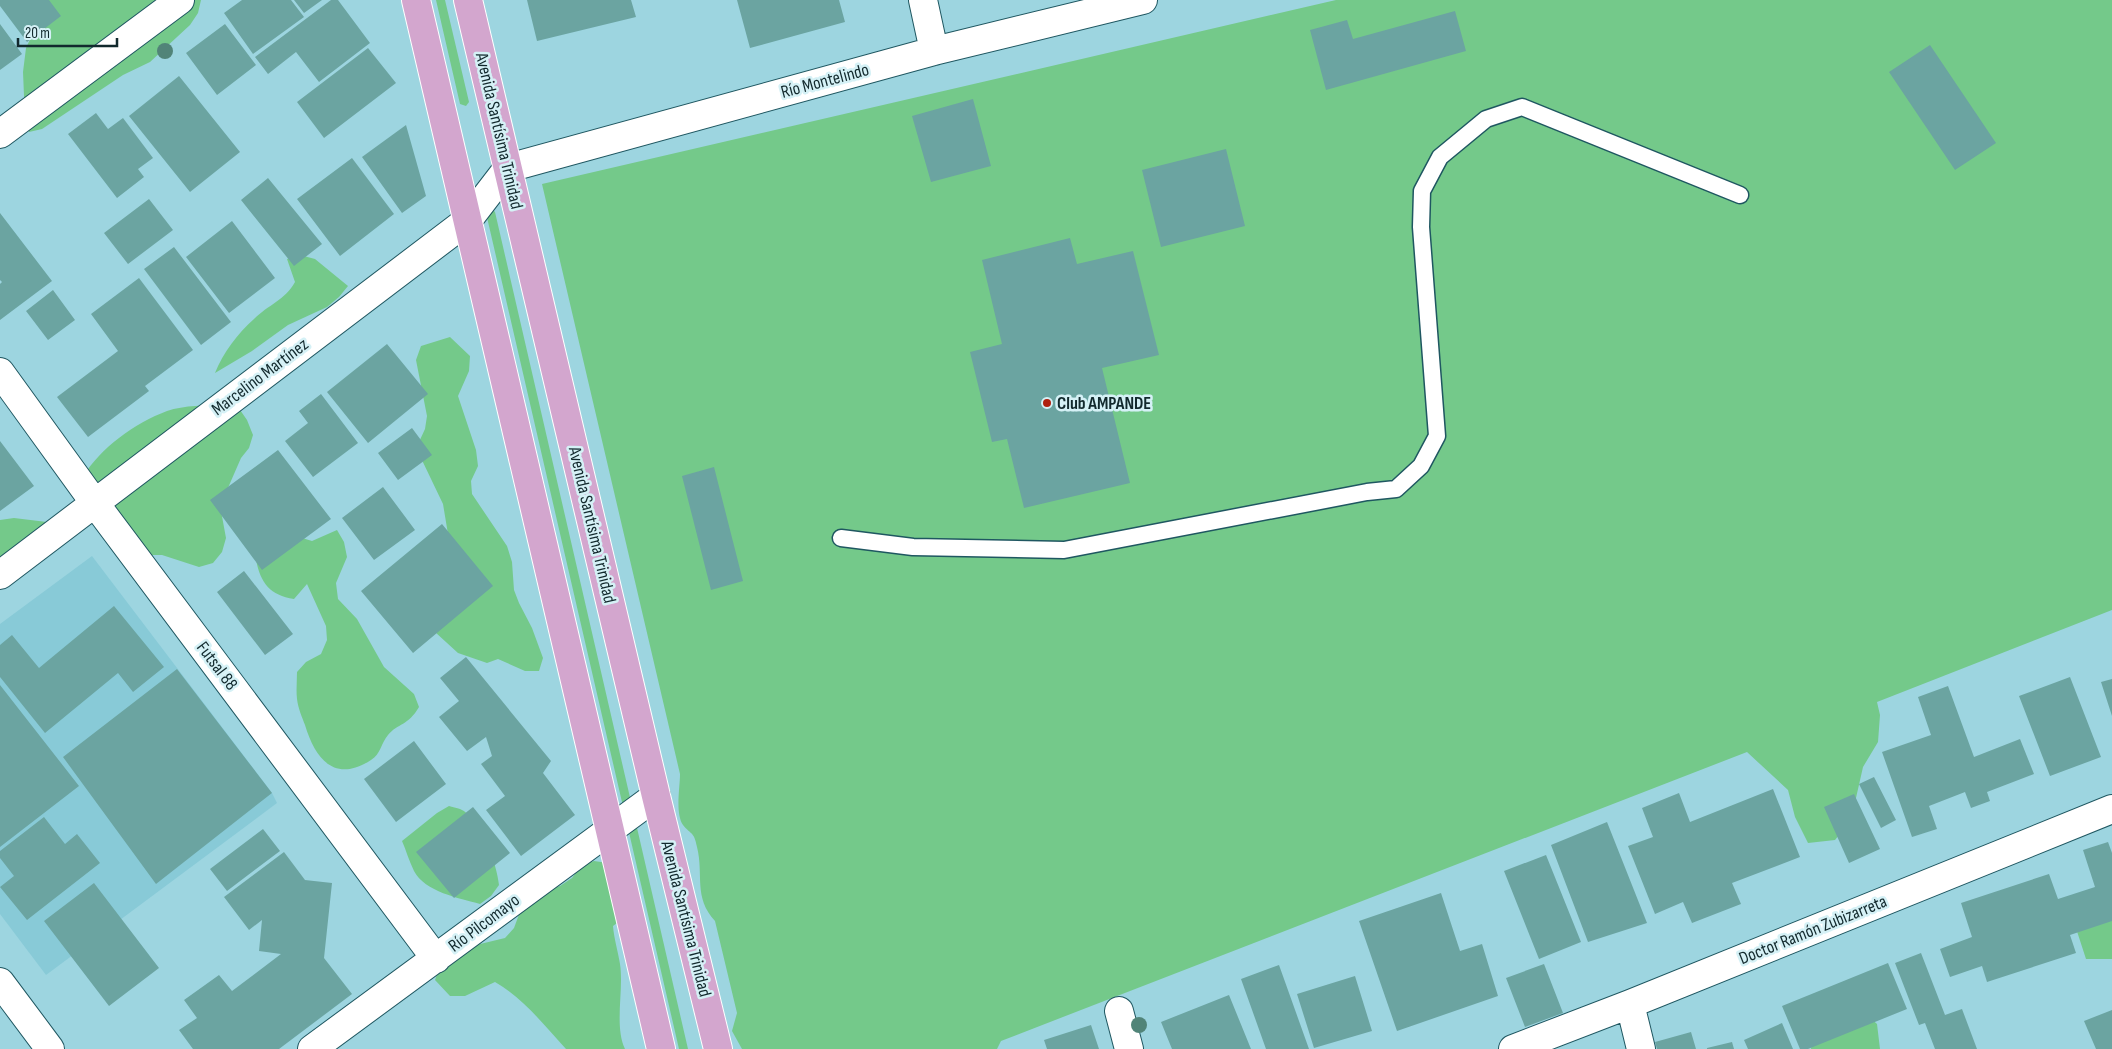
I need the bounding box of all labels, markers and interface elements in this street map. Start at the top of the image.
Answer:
scale bar [18,15,116,47]
text: 20 m [25,24,50,43]
street label: Avenida Santísima Trinidad [471,50,527,211]
street label: Río Montelindo [779,59,871,103]
street label: Marcelino Martínez [208,334,313,420]
place label: Club AMPANDE [1057,393,1151,414]
marker: Club AMPANDE [1041,397,1053,409]
street label: Avenida Santísima Trinidad [564,444,620,605]
street label: Futsal 88 [192,638,242,694]
street label: Avenida Santísima Trinidad [656,838,716,999]
street label: Río Pilcomayo [444,889,524,957]
street label: Doctor Ramón Zubizarreta [1736,891,1890,969]

